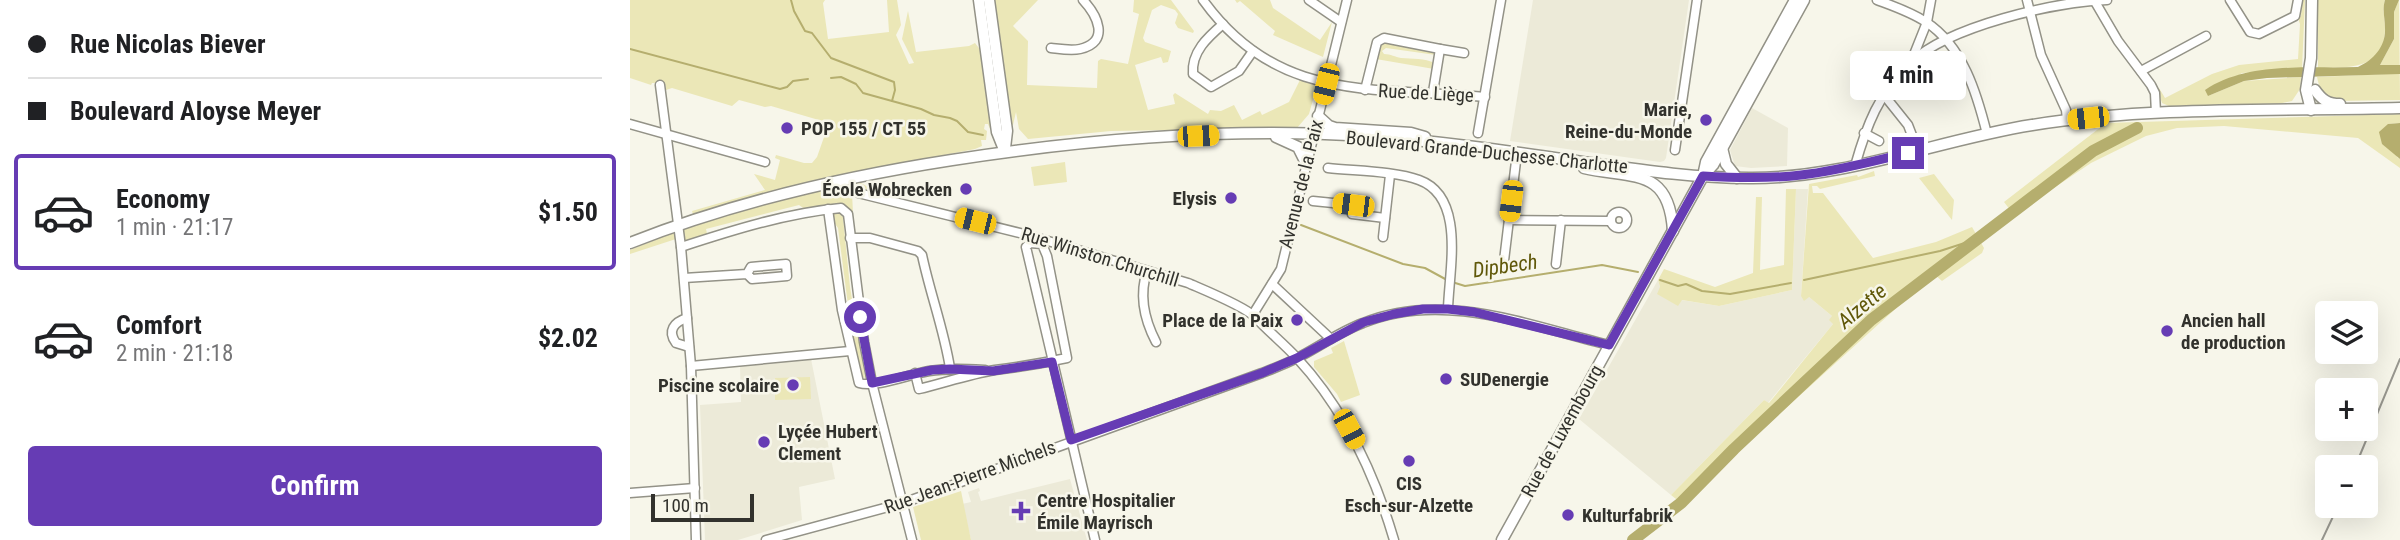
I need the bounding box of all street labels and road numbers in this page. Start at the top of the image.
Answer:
street label: Rue de Liège [1378,79,1475,107]
street label: Avenue de la Paix [1274,117,1328,251]
street label: Boulevard Grande-Duchesse Charlotte [1345,126,1629,178]
street label: Rue Winston Churchill [1018,222,1182,292]
street label: Rue de Luxembourg [1516,361,1608,501]
street label: Rue Jean-Pierre Michels [881,435,1059,519]

